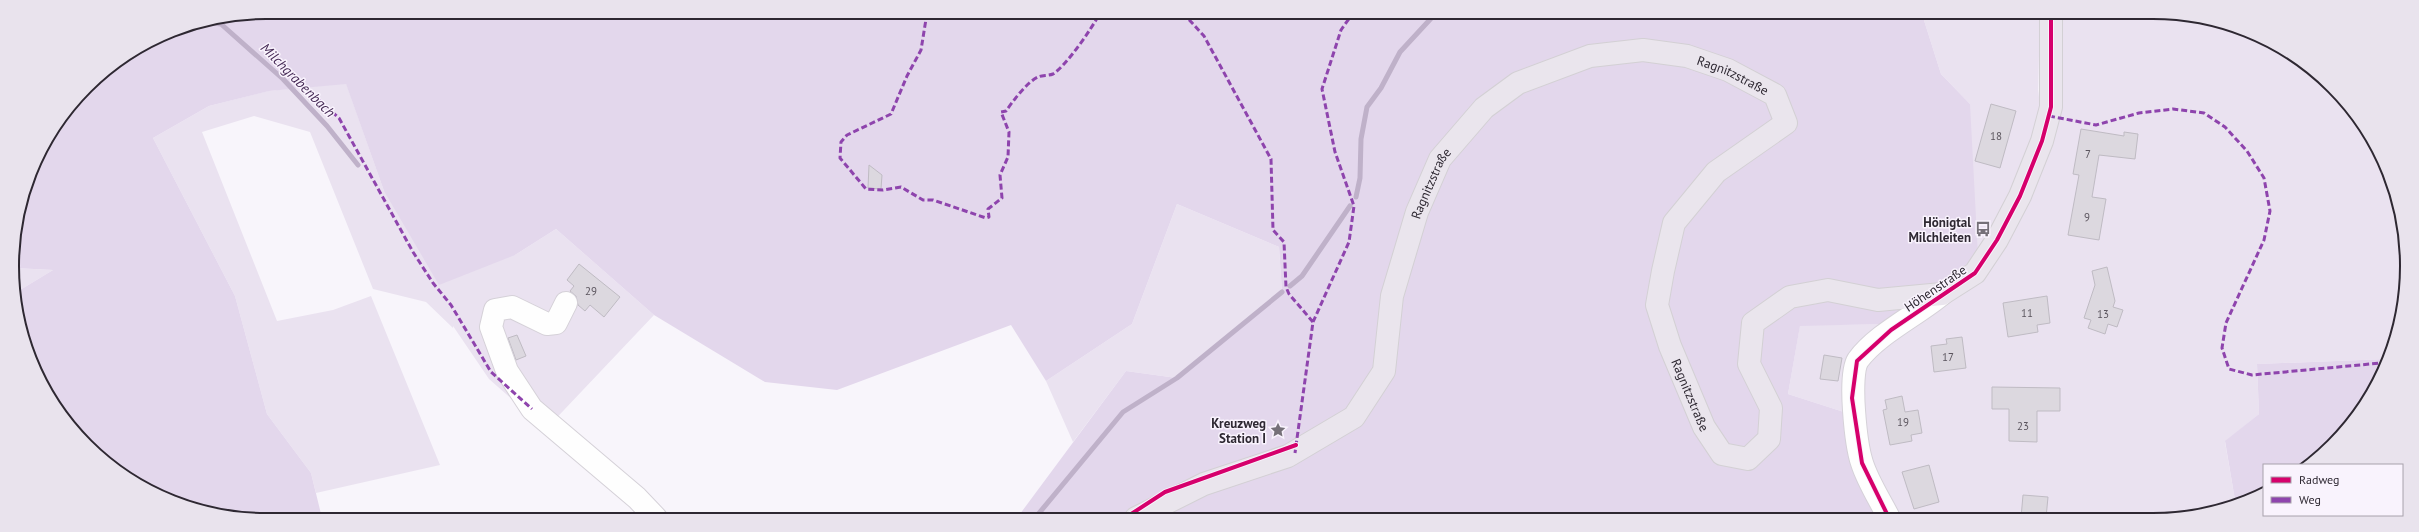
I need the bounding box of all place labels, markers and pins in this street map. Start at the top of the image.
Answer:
place label: Hönigtal Milchleiten [1908,214,1971,246]
bus stop icon: Hönigtal Milchleiten [1974,220,1992,238]
place label: Kreuzweg Station I [1211,415,1266,447]
place icon: Kreuzweg Station I [1269,421,1287,439]

